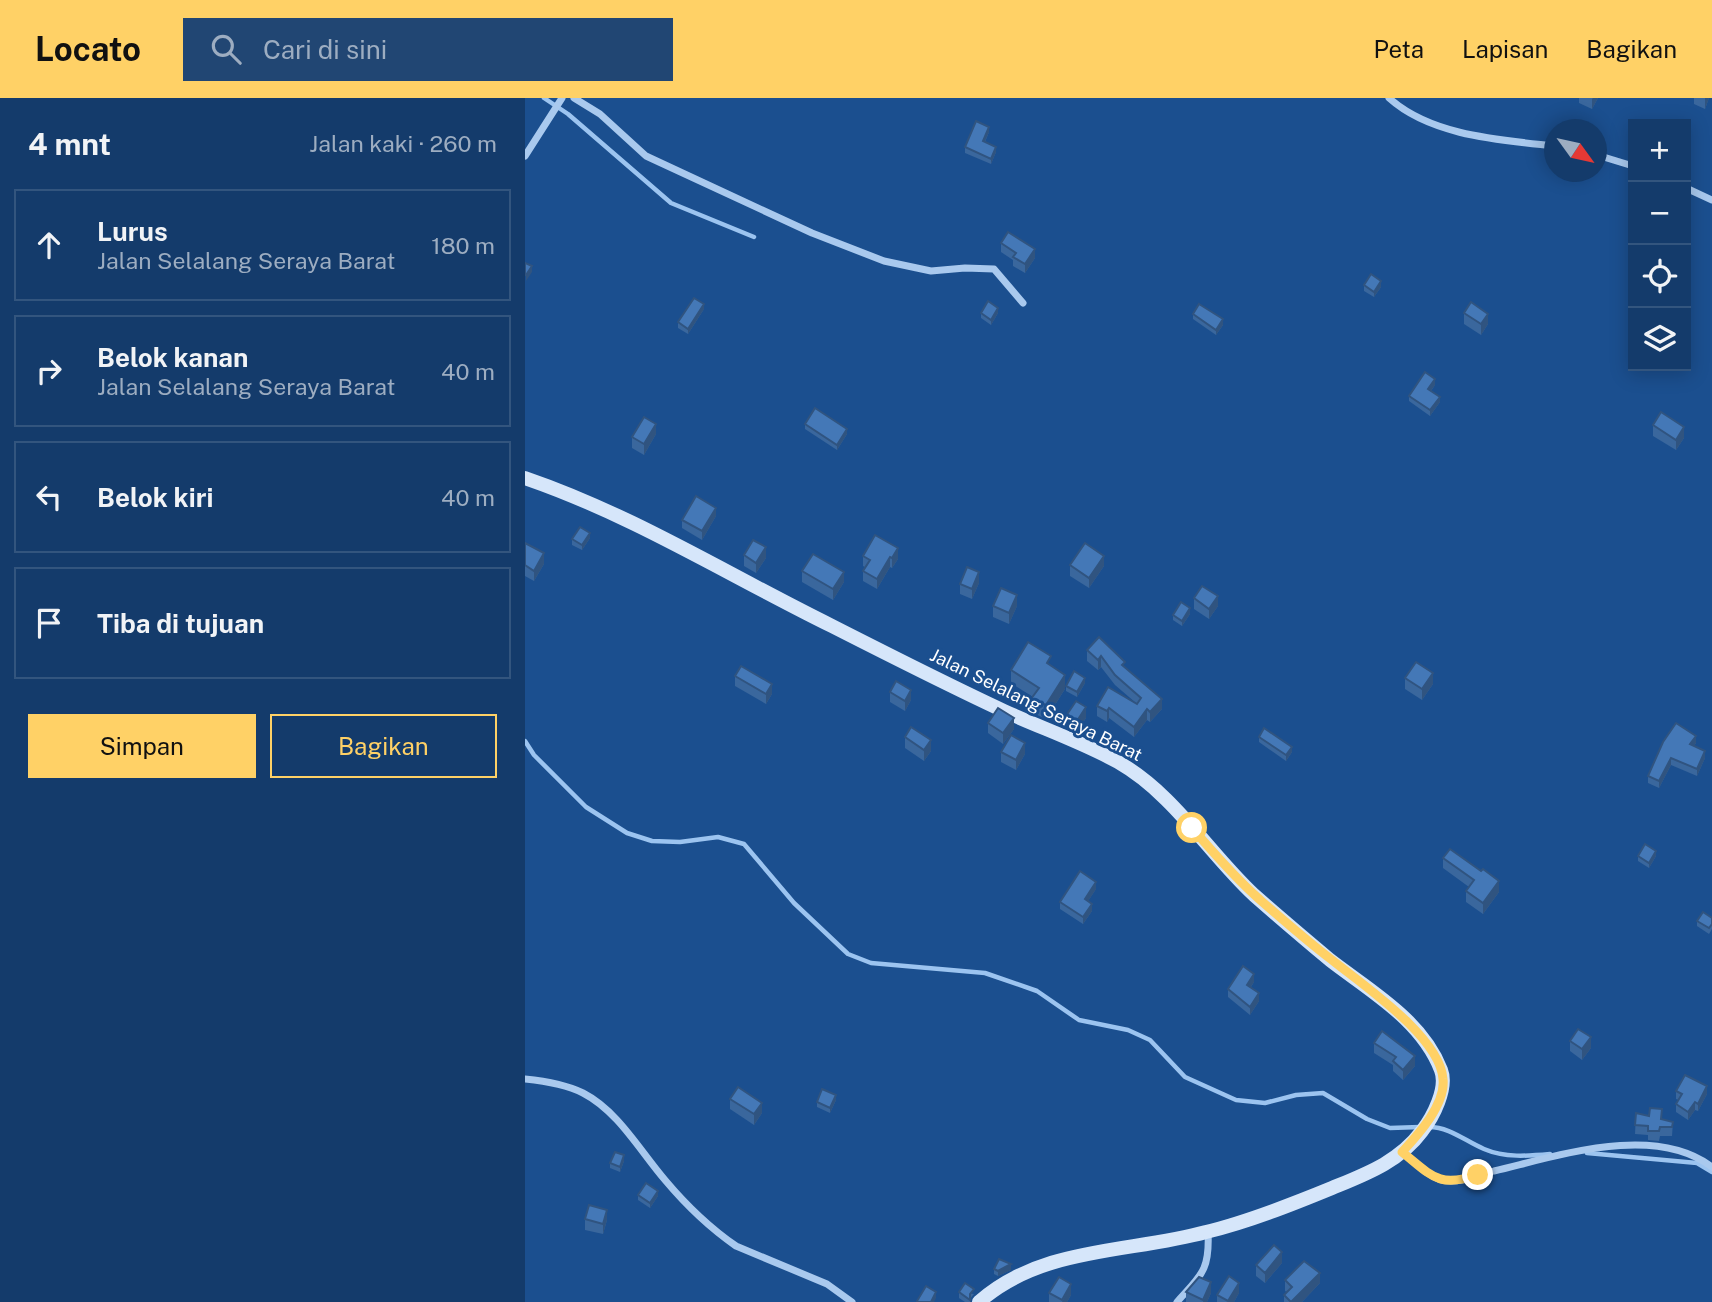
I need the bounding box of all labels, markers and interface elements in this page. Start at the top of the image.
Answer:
search box [183,18,673,81]
text: Locato [35,30,141,68]
icon: search [207,30,245,68]
text: Cari di sini [263,34,387,65]
text: Peta [1373,35,1424,63]
text: Lapisan [1462,35,1548,63]
text: Bagikan [1586,35,1677,63]
north arrow [1544,119,1607,182]
map controls [1628,119,1691,371]
button: + [1628,119,1691,182]
text: 4 mnt [28,126,111,162]
text: Jalan kaki · 260 m [309,130,497,157]
button: − [1628,182,1691,245]
text: Lurus [97,216,168,247]
icon: ahead [30,226,68,264]
text: 180 m [431,232,495,259]
button: locate [1628,245,1691,308]
text: Jalan Selalang Seraya Barat [97,247,395,274]
button: layers [1628,308,1691,371]
text: Belok kanan [97,342,248,373]
icon: right [30,352,68,390]
text: 40 m [441,358,495,385]
text: Jalan Selalang Seraya Barat [97,373,395,400]
icon: left [30,478,68,516]
text: Belok kiri [97,482,213,513]
text: 40 m [441,484,495,511]
icon: arrive [30,604,68,642]
text: Tiba di tujuan [97,608,264,639]
street label: Jalan Selalang Seraya Barat [927,644,1146,765]
button: Simpan [28,714,256,778]
button: Bagikan [270,714,497,778]
route start [1176,812,1207,843]
route end [1462,1159,1493,1190]

